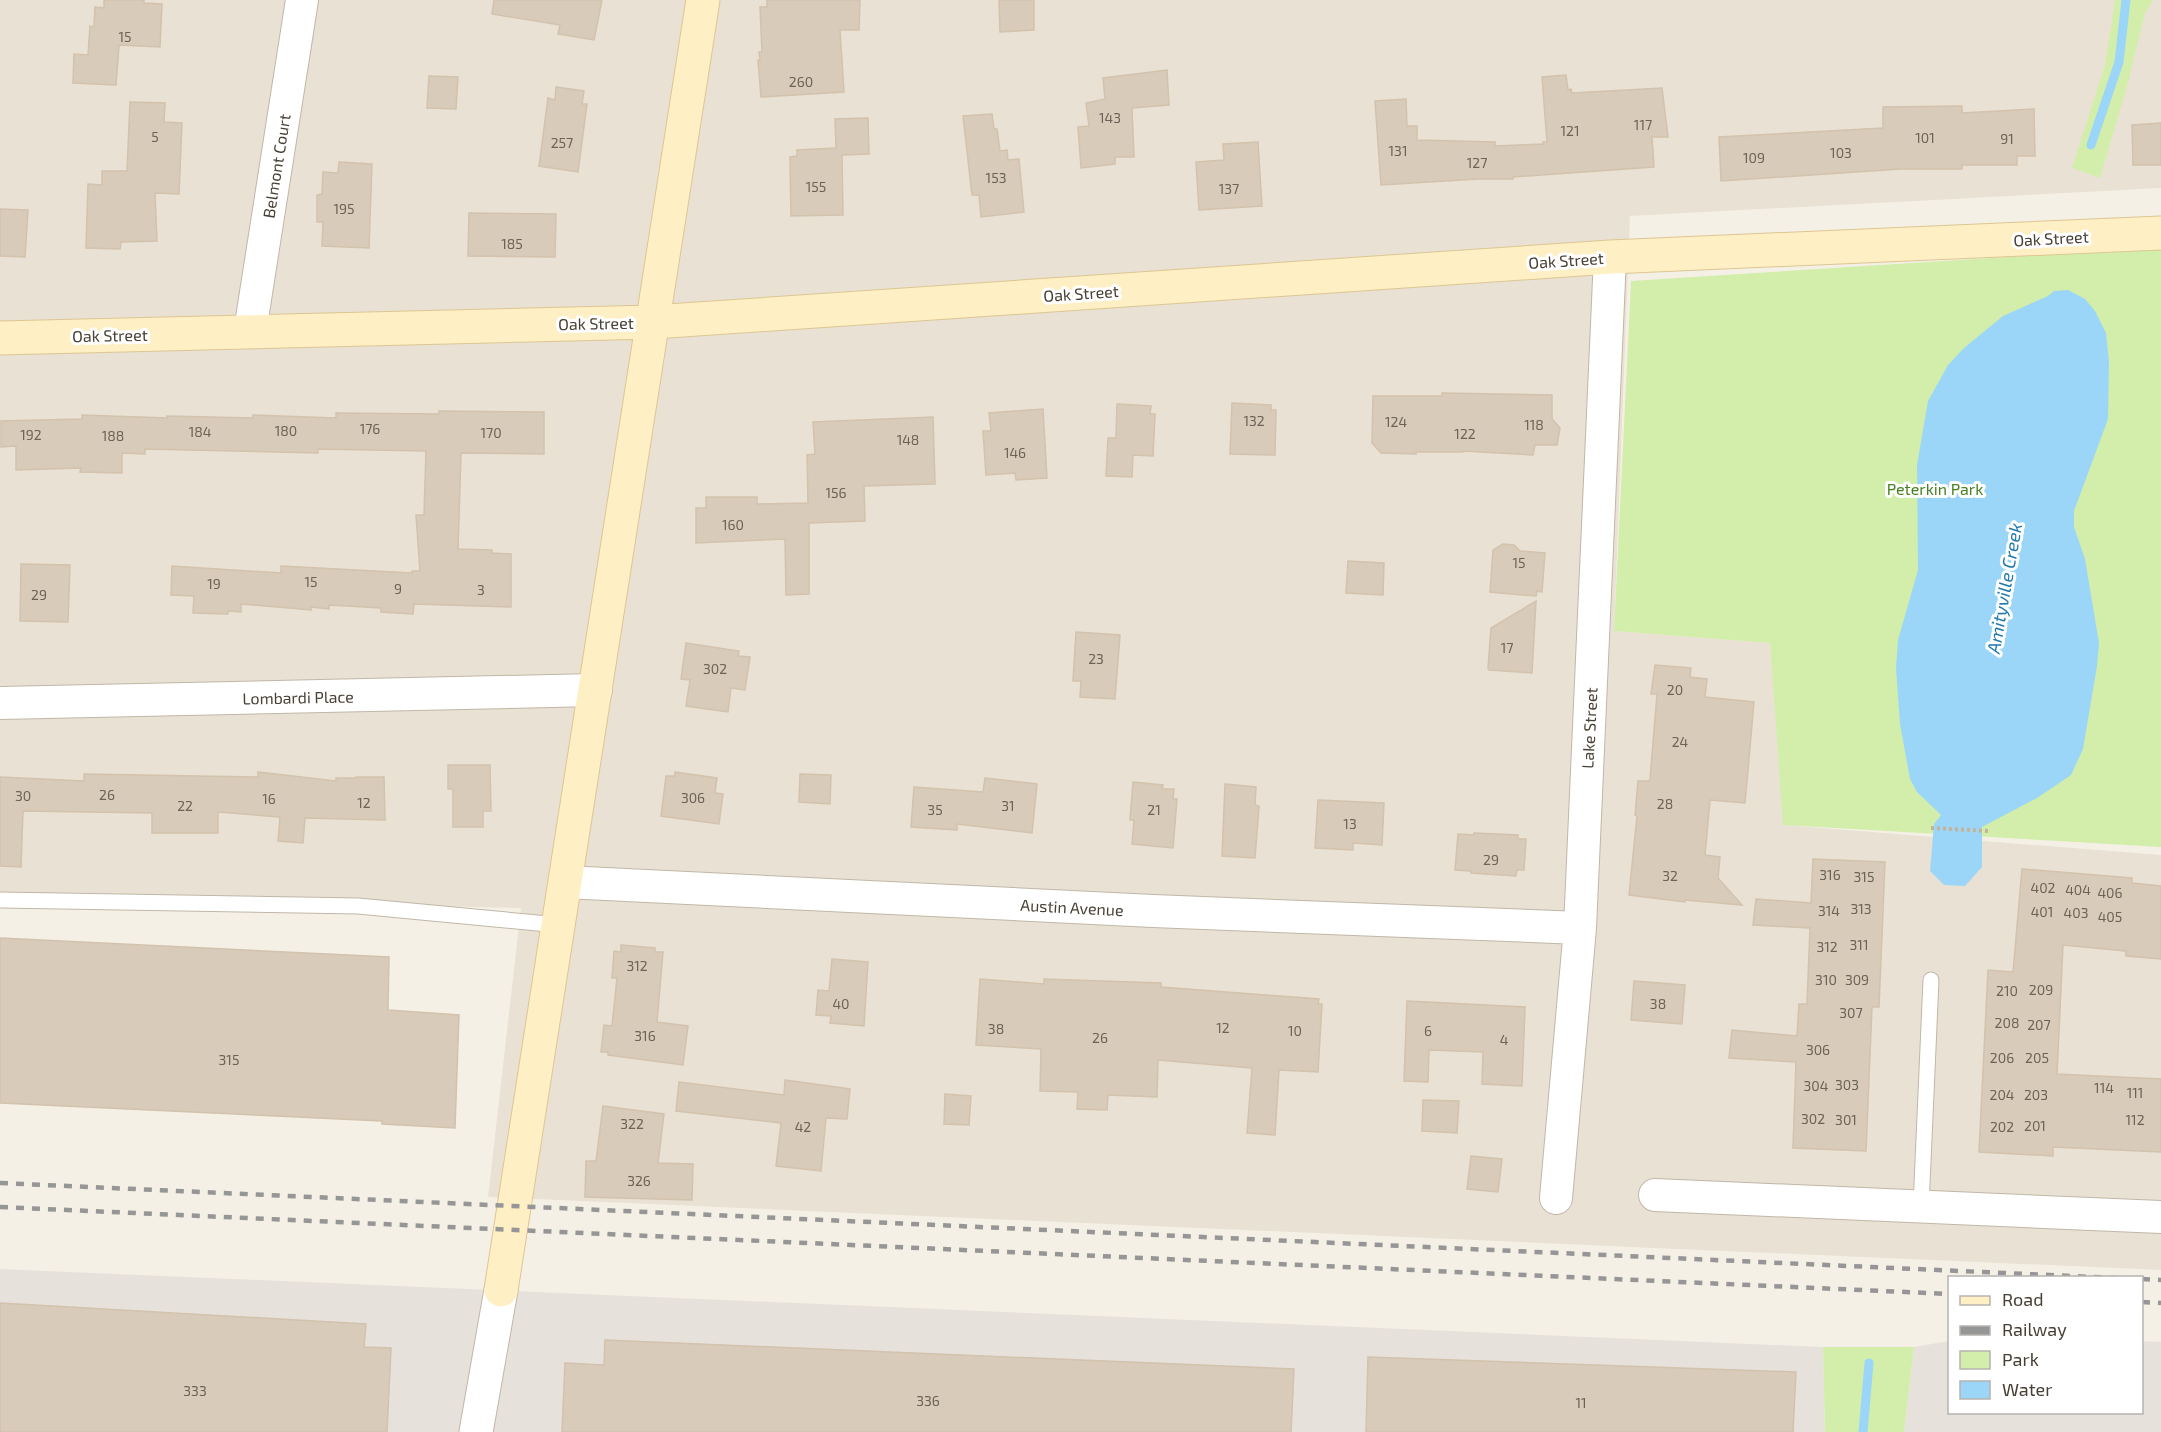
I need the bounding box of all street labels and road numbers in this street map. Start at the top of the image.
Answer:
street label: Belmont Court [258,113,294,219]
street label: Oak Street [2013,227,2089,249]
street label: Oak Street [1528,248,1604,272]
street label: Oak Street [1043,281,1119,305]
street label: Oak Street [558,313,634,333]
street label: Oak Street [72,325,148,345]
street label: Lombardi Place [242,687,354,707]
street label: Lake Street [1577,687,1601,769]
street label: Austin Avenue [1020,895,1124,919]

